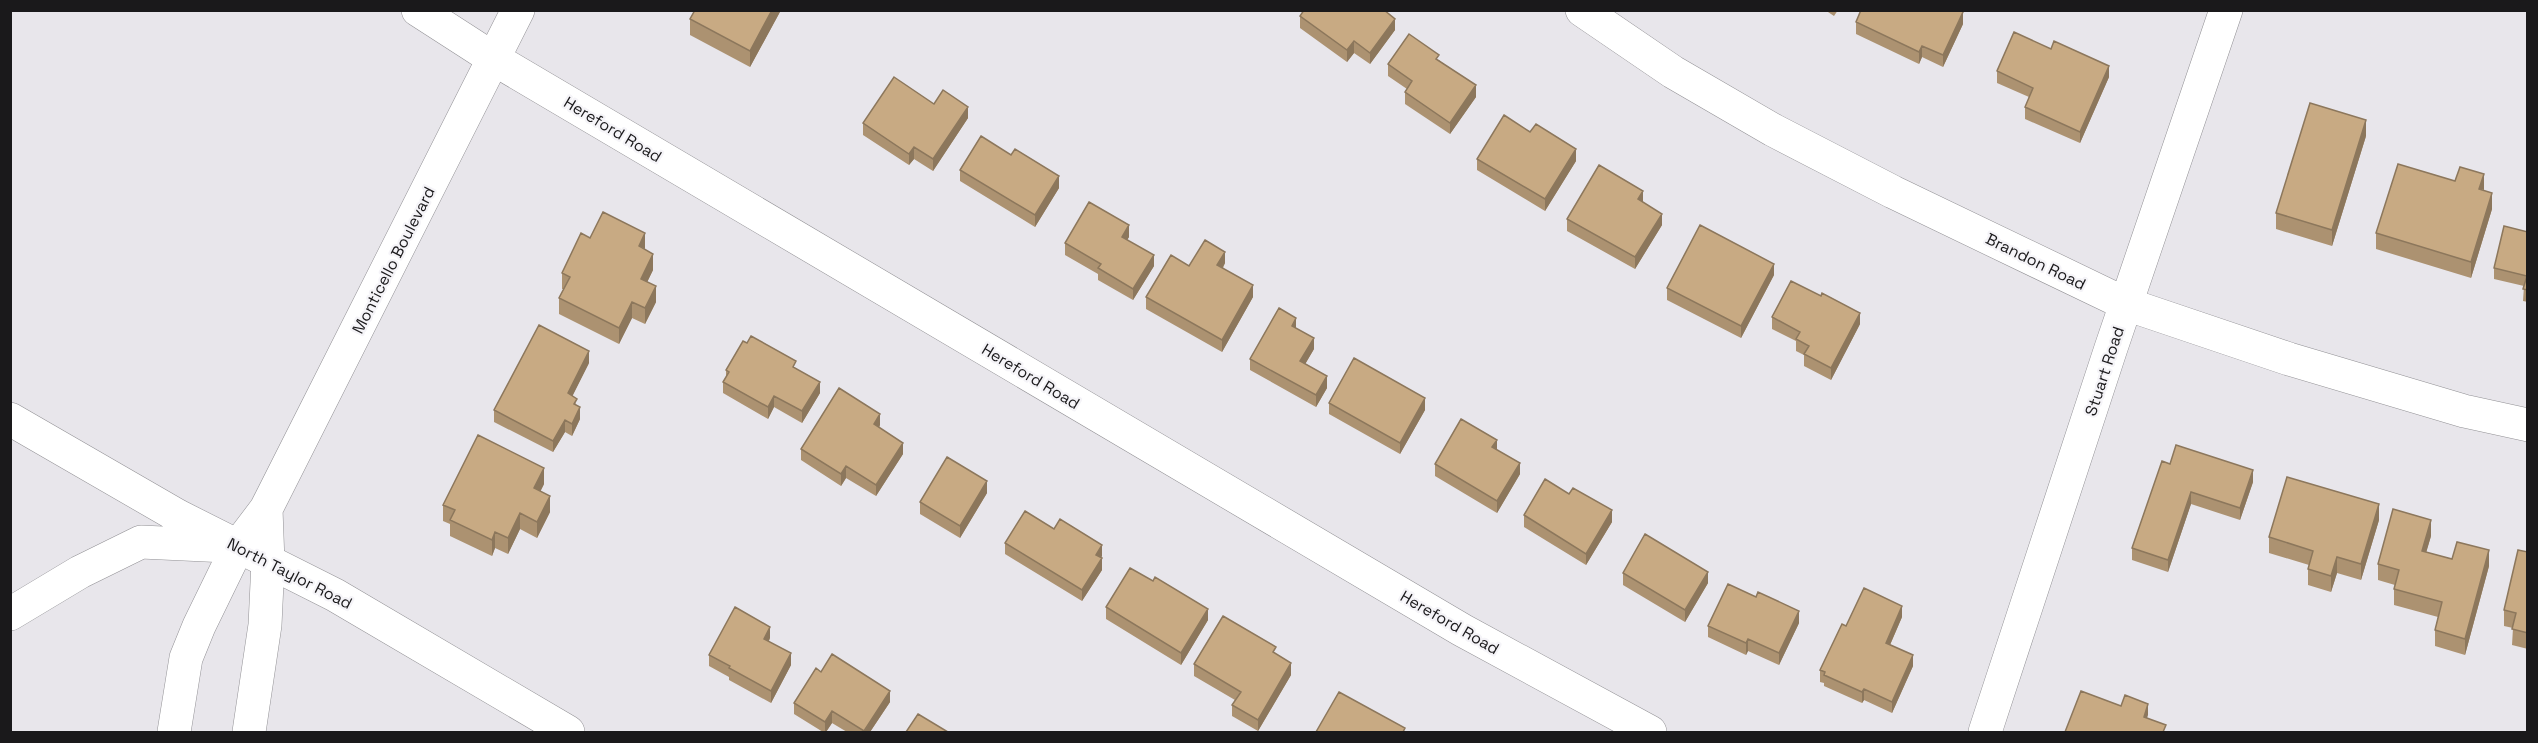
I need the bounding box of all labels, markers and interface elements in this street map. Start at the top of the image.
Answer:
street label: Hereford Road [560,92,666,167]
street label: Monticello Boulevard [347,183,440,337]
street label: Brandon Road [1982,228,2089,295]
street label: Stuart Road [2080,324,2129,419]
street label: Hereford Road [978,339,1084,414]
street label: North Taylor Road [224,533,356,614]
street label: Hereford Road [1396,586,1503,659]

